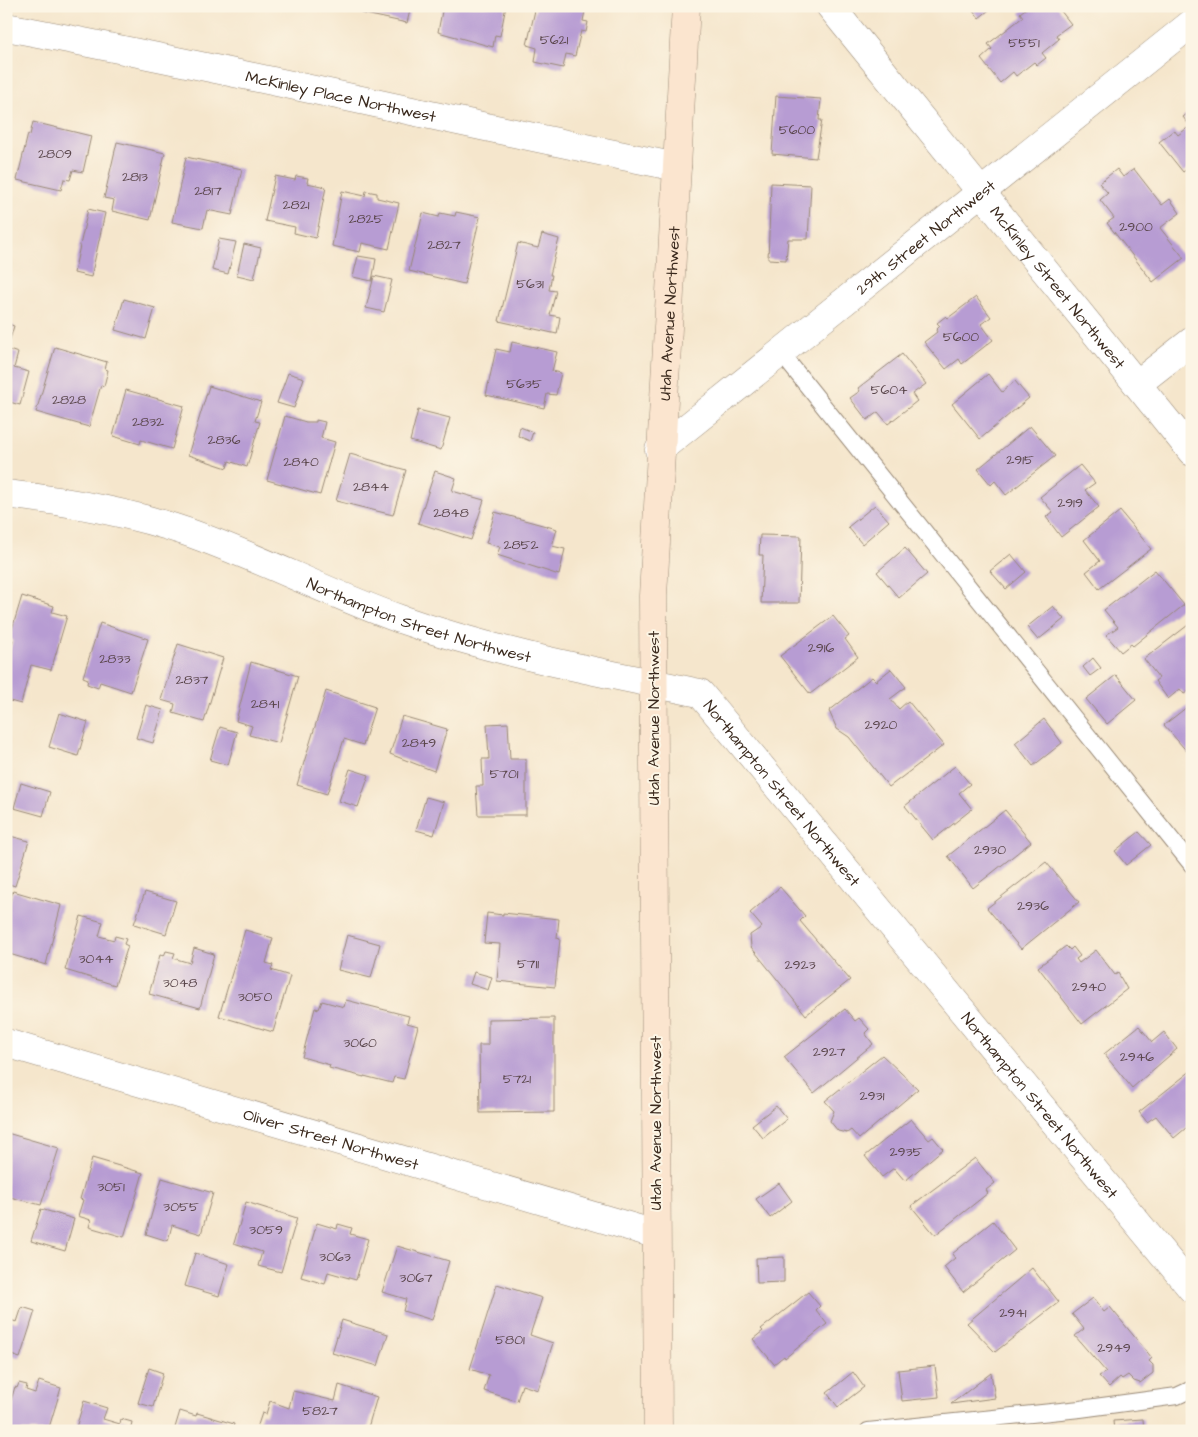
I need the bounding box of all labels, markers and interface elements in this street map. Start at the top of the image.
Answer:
house number: 5621 [540,30,568,50]
house number: 5551 [1008,33,1040,53]
street label: McKinley Place Northwest [244,66,439,128]
house number: 5600 [779,120,815,140]
house number: 2809 [38,144,72,164]
house number: 2813 [122,167,148,187]
street label: 29th Street Northwest [851,175,1001,300]
house number: 2817 [194,181,222,201]
house number: 2821 [283,195,310,215]
street label: McKinley Street Northwest [985,202,1130,374]
house number: 2825 [348,209,384,229]
house number: 2900 [1119,217,1153,237]
street label: Utah Avenue Northwest [654,225,686,401]
house number: 2827 [427,235,461,255]
house number: 5631 [516,274,544,294]
house number: 5600 [943,327,979,347]
house number: 5635 [506,374,542,394]
house number: 5604 [870,380,908,400]
house number: 2828 [52,390,86,410]
house number: 2832 [132,412,164,432]
house number: 2836 [208,430,241,450]
house number: 2915 [1006,450,1034,470]
house number: 2840 [283,452,319,472]
house number: 2844 [353,477,390,497]
house number: 2919 [1057,493,1083,513]
house number: 2848 [433,503,469,523]
house number: 2852 [503,535,539,555]
street label: Northampton Street Northwest [303,572,534,669]
street label: Utah Avenue Northwest [643,630,665,805]
house number: 2916 [808,638,834,658]
house number: 2833 [99,649,131,669]
house number: 2837 [176,670,209,690]
house number: 2841 [251,694,279,714]
street label: Northampton Street Northwest [698,695,865,892]
house number: 2920 [865,715,898,735]
house number: 2849 [402,733,436,753]
house number: 5701 [489,764,519,784]
house number: 2930 [974,840,1006,860]
house number: 2936 [1017,896,1049,916]
house number: 3044 [78,949,114,969]
house number: 5711 [517,954,539,974]
house number: 2923 [784,955,816,975]
house number: 3048 [163,973,197,993]
house number: 2940 [1072,977,1106,997]
house number: 3050 [238,987,273,1007]
street label: Northampton Street Northwest [956,1008,1123,1204]
house number: 3060 [343,1033,377,1053]
street label: Utah Avenue Northwest [645,1035,667,1210]
house number: 2927 [813,1042,846,1062]
house number: 2946 [1120,1047,1154,1067]
house number: 5721 [503,1069,531,1089]
house number: 2931 [860,1086,885,1106]
street label: Oliver Street Northwest [241,1103,422,1176]
house number: 2935 [889,1142,923,1162]
house number: 3051 [97,1177,125,1197]
house number: 3055 [163,1197,199,1217]
house number: 3059 [249,1220,283,1240]
house number: 3063 [319,1247,351,1267]
house number: 3067 [399,1268,433,1288]
house number: 2941 [999,1303,1027,1323]
house number: 5801 [495,1330,525,1350]
house number: 2949 [1097,1338,1131,1358]
house number: 5827 [302,1401,338,1421]

